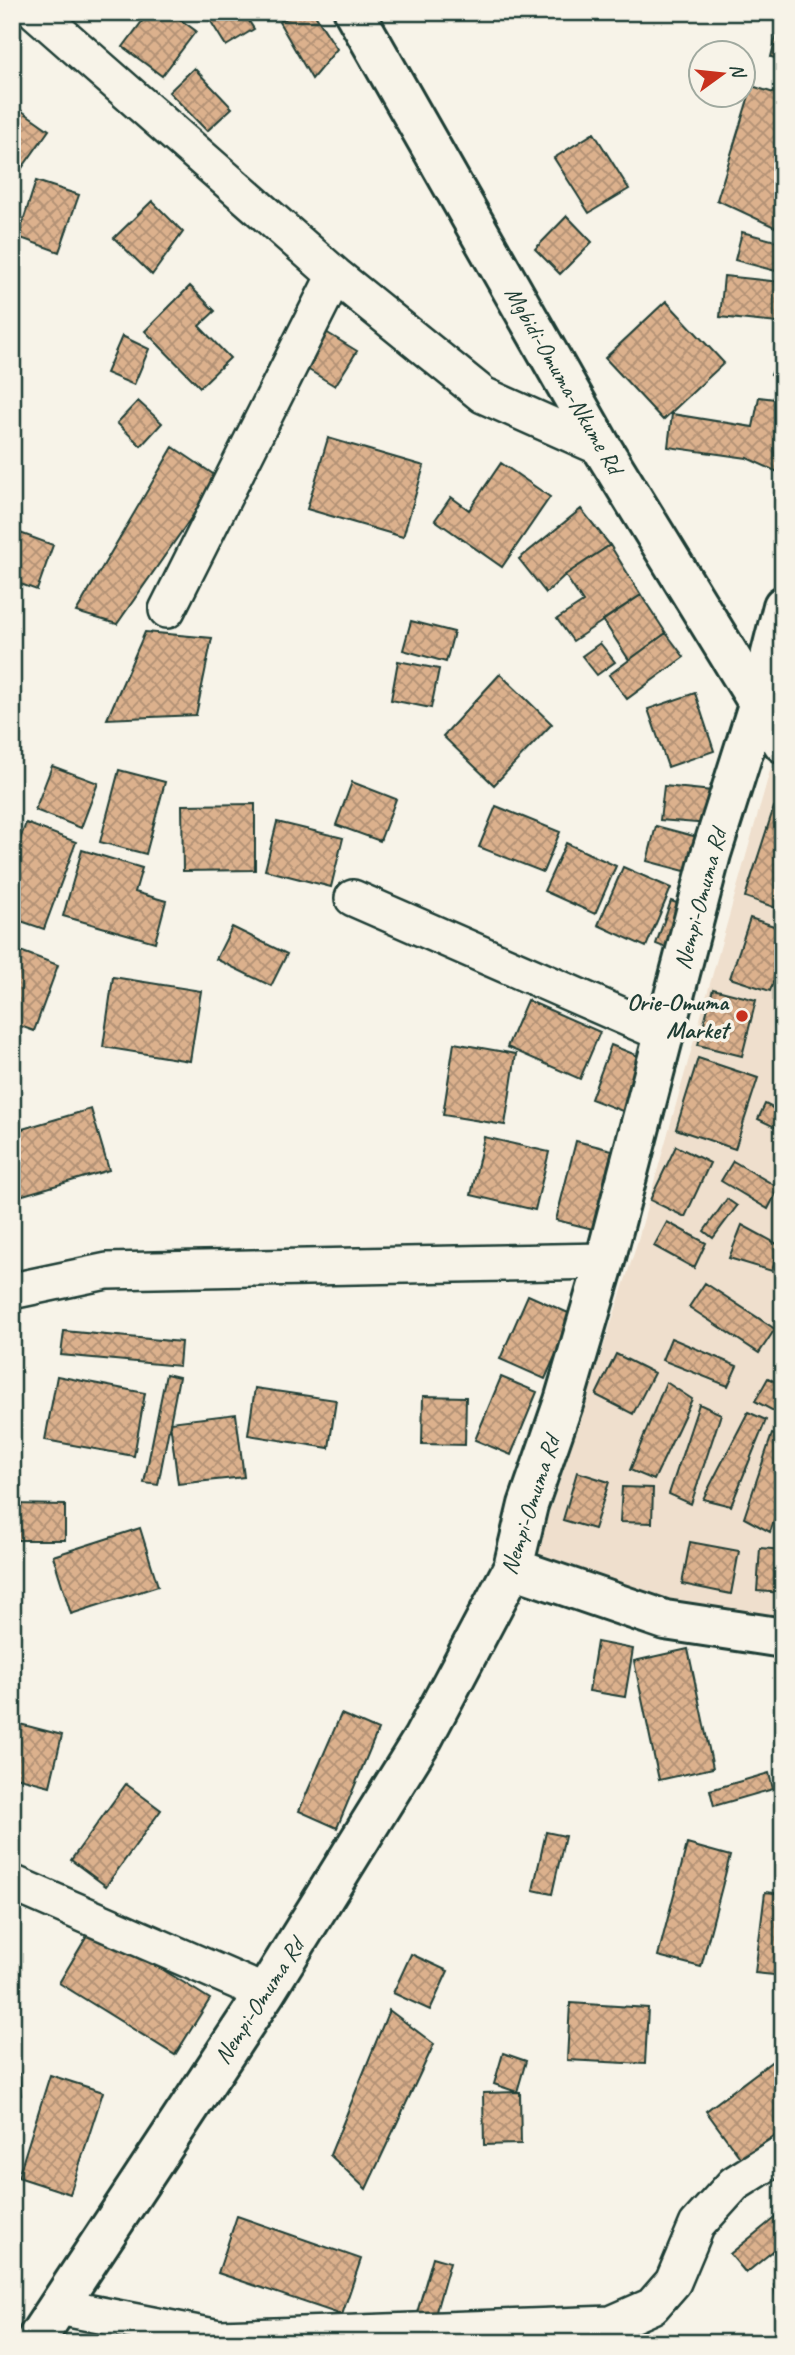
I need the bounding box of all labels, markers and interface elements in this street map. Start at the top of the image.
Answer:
north arrow [686,38,756,108]
text: N [724,61,751,82]
street label: Mgbidi-Omuma-Nkume Rd [498,281,632,482]
street label: Nempi-Omuma Rd [667,822,734,973]
place label: Orie-Omuma Market [627,987,732,1045]
marker: Orie-Omuma Market [734,1008,750,1024]
street label: Nempi-Omuma Rd [493,1428,568,1578]
street label: Nempi-Omuma Rd [207,1929,313,2070]

